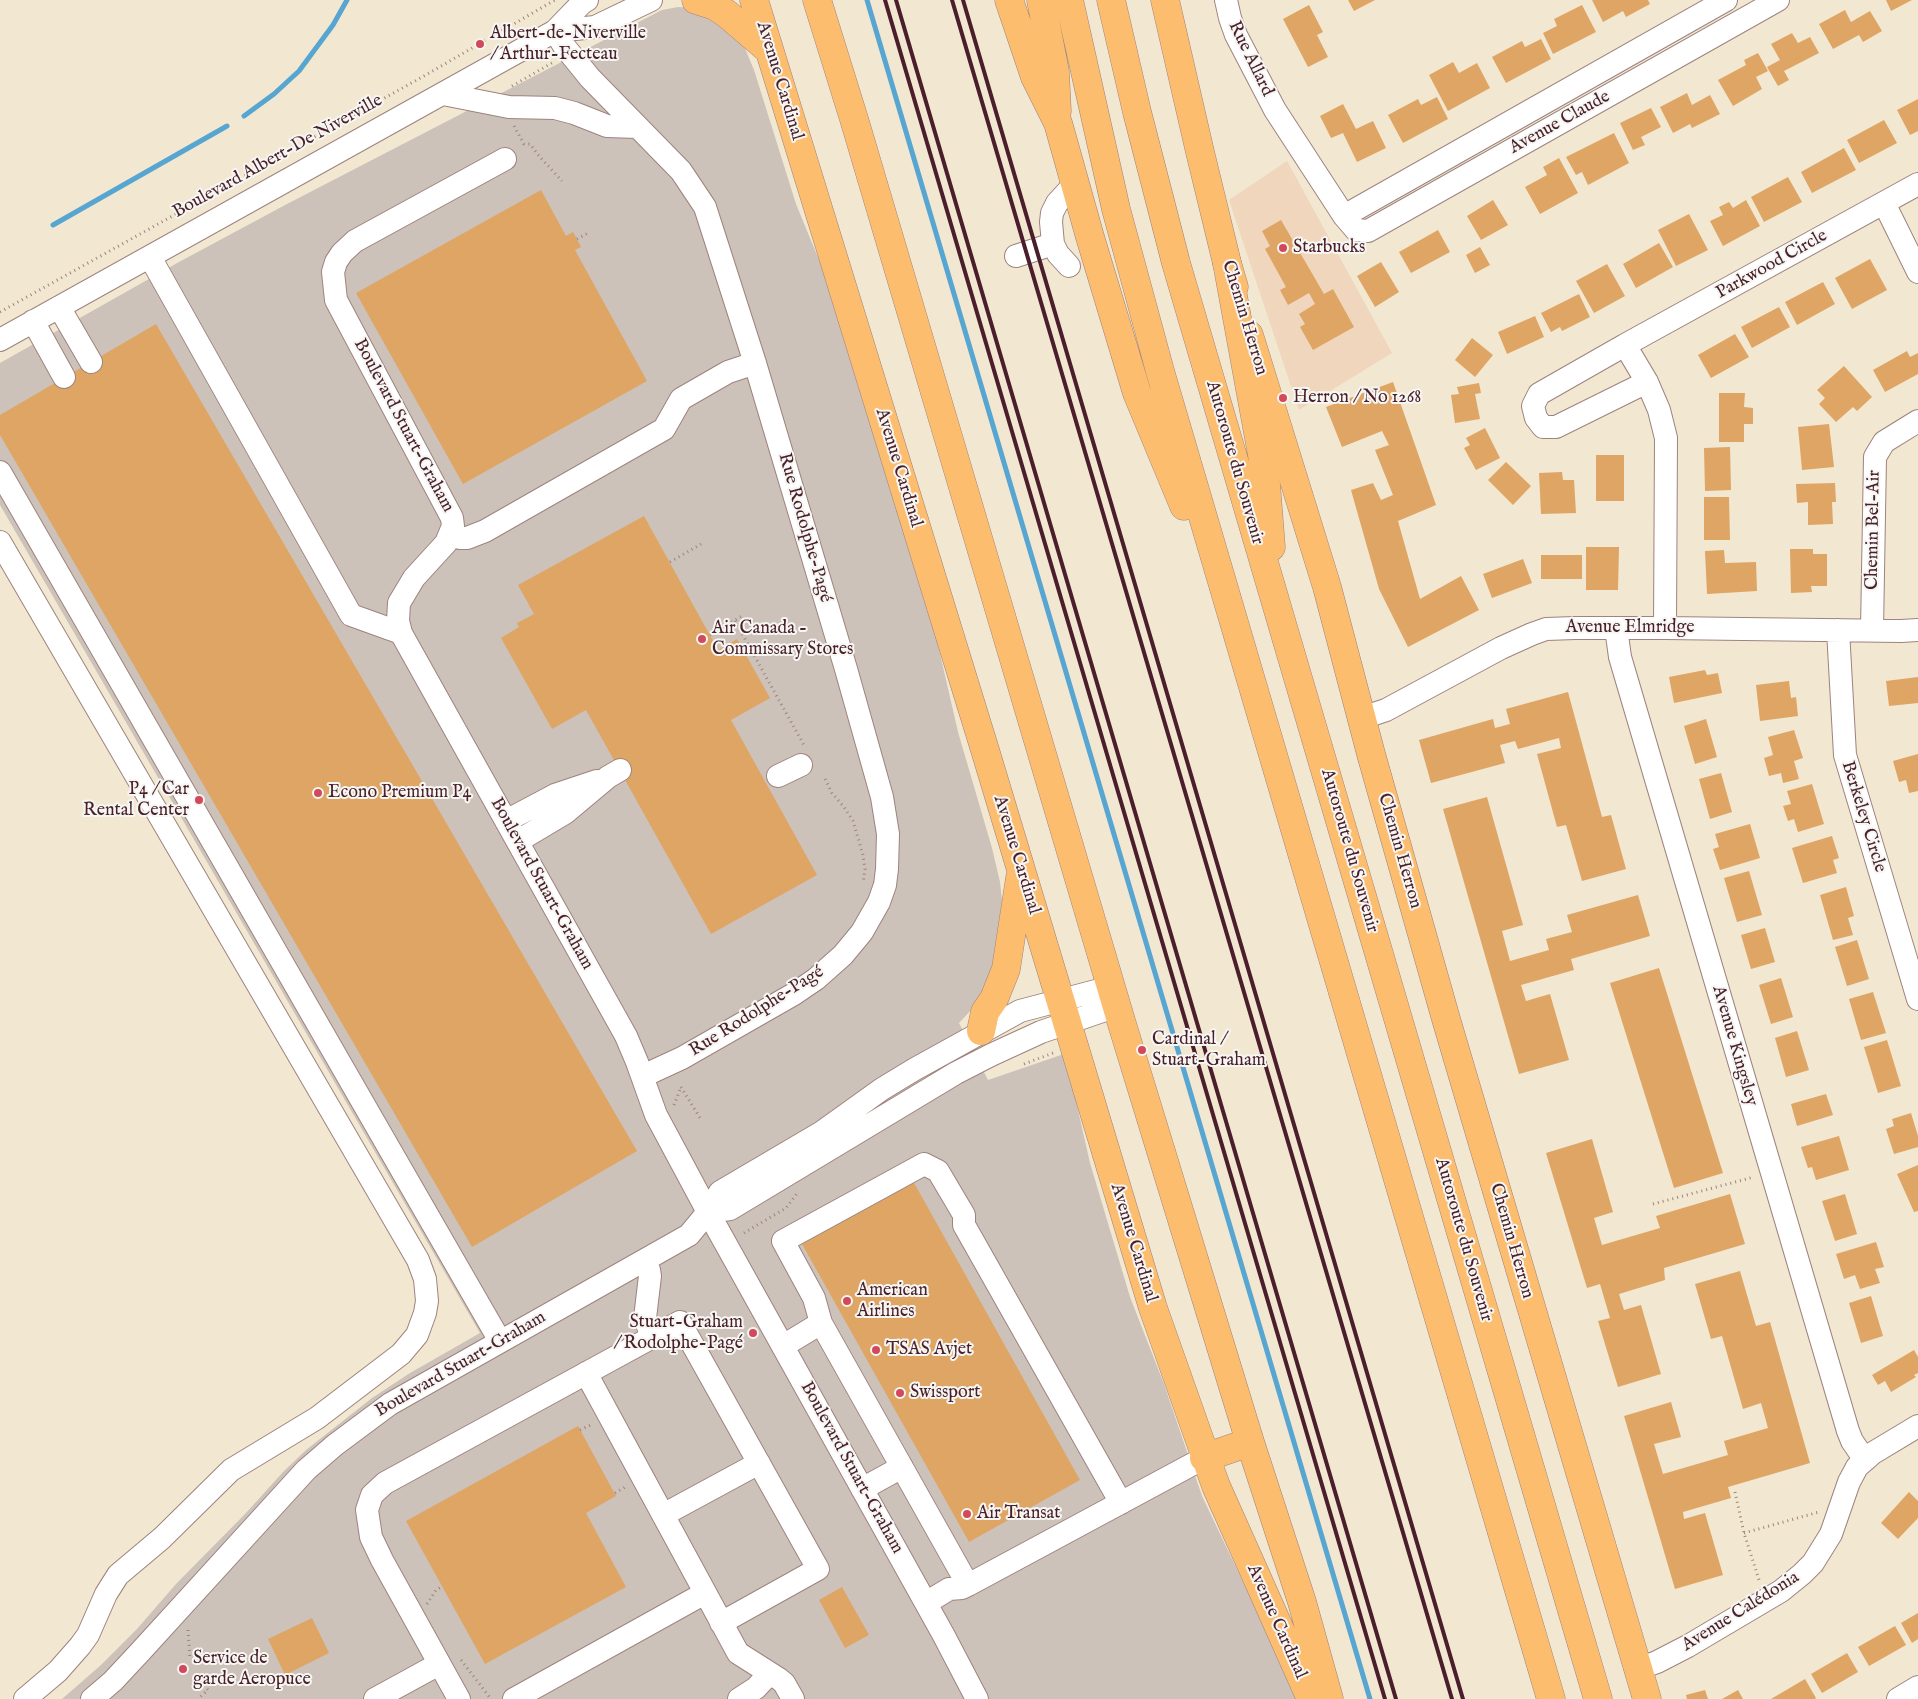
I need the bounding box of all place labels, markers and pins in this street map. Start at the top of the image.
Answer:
place label: Albert-de-Niverville / Arthur-Fecteau [490,23,646,66]
marker: Albert-de-Niverville / Arthur-Fecteau [474,38,486,50]
place label: Starbucks [1293,237,1365,259]
marker: Starbucks [1277,242,1289,254]
place label: Herron / No 1268 [1293,387,1421,409]
marker: Herron / No 1268 [1277,392,1289,404]
place label: Air Canada - Commissary Stores [712,618,853,660]
marker: Air Canada - Commissary Stores [696,633,708,645]
place label: P4 / Car Rental Center [83,779,189,822]
place label: Econo Premium P4 [328,782,471,804]
marker: Econo Premium P4 [312,787,324,799]
marker: P4 / Car Rental Center [193,794,205,806]
place label: Cardinal / Stuart-Graham [1152,1029,1266,1072]
marker: Cardinal / Stuart-Graham [1136,1044,1148,1056]
place label: American Airlines [857,1280,928,1322]
marker: American Airlines [841,1295,853,1307]
place label: Stuart-Graham / Rodolphe-Pagé [614,1312,743,1355]
marker: Stuart-Graham / Rodolphe-Pagé [747,1327,759,1339]
place label: TSAS Avjet [886,1339,972,1361]
marker: TSAS Avjet [870,1344,882,1356]
place label: Swissport [910,1382,980,1404]
marker: Swissport [894,1387,906,1399]
place label: Air Transat [977,1503,1061,1525]
marker: Air Transat [961,1508,973,1520]
place label: Service de garde Aeropuce [193,1648,311,1690]
marker: Service de garde Aeropuce [177,1663,189,1675]

